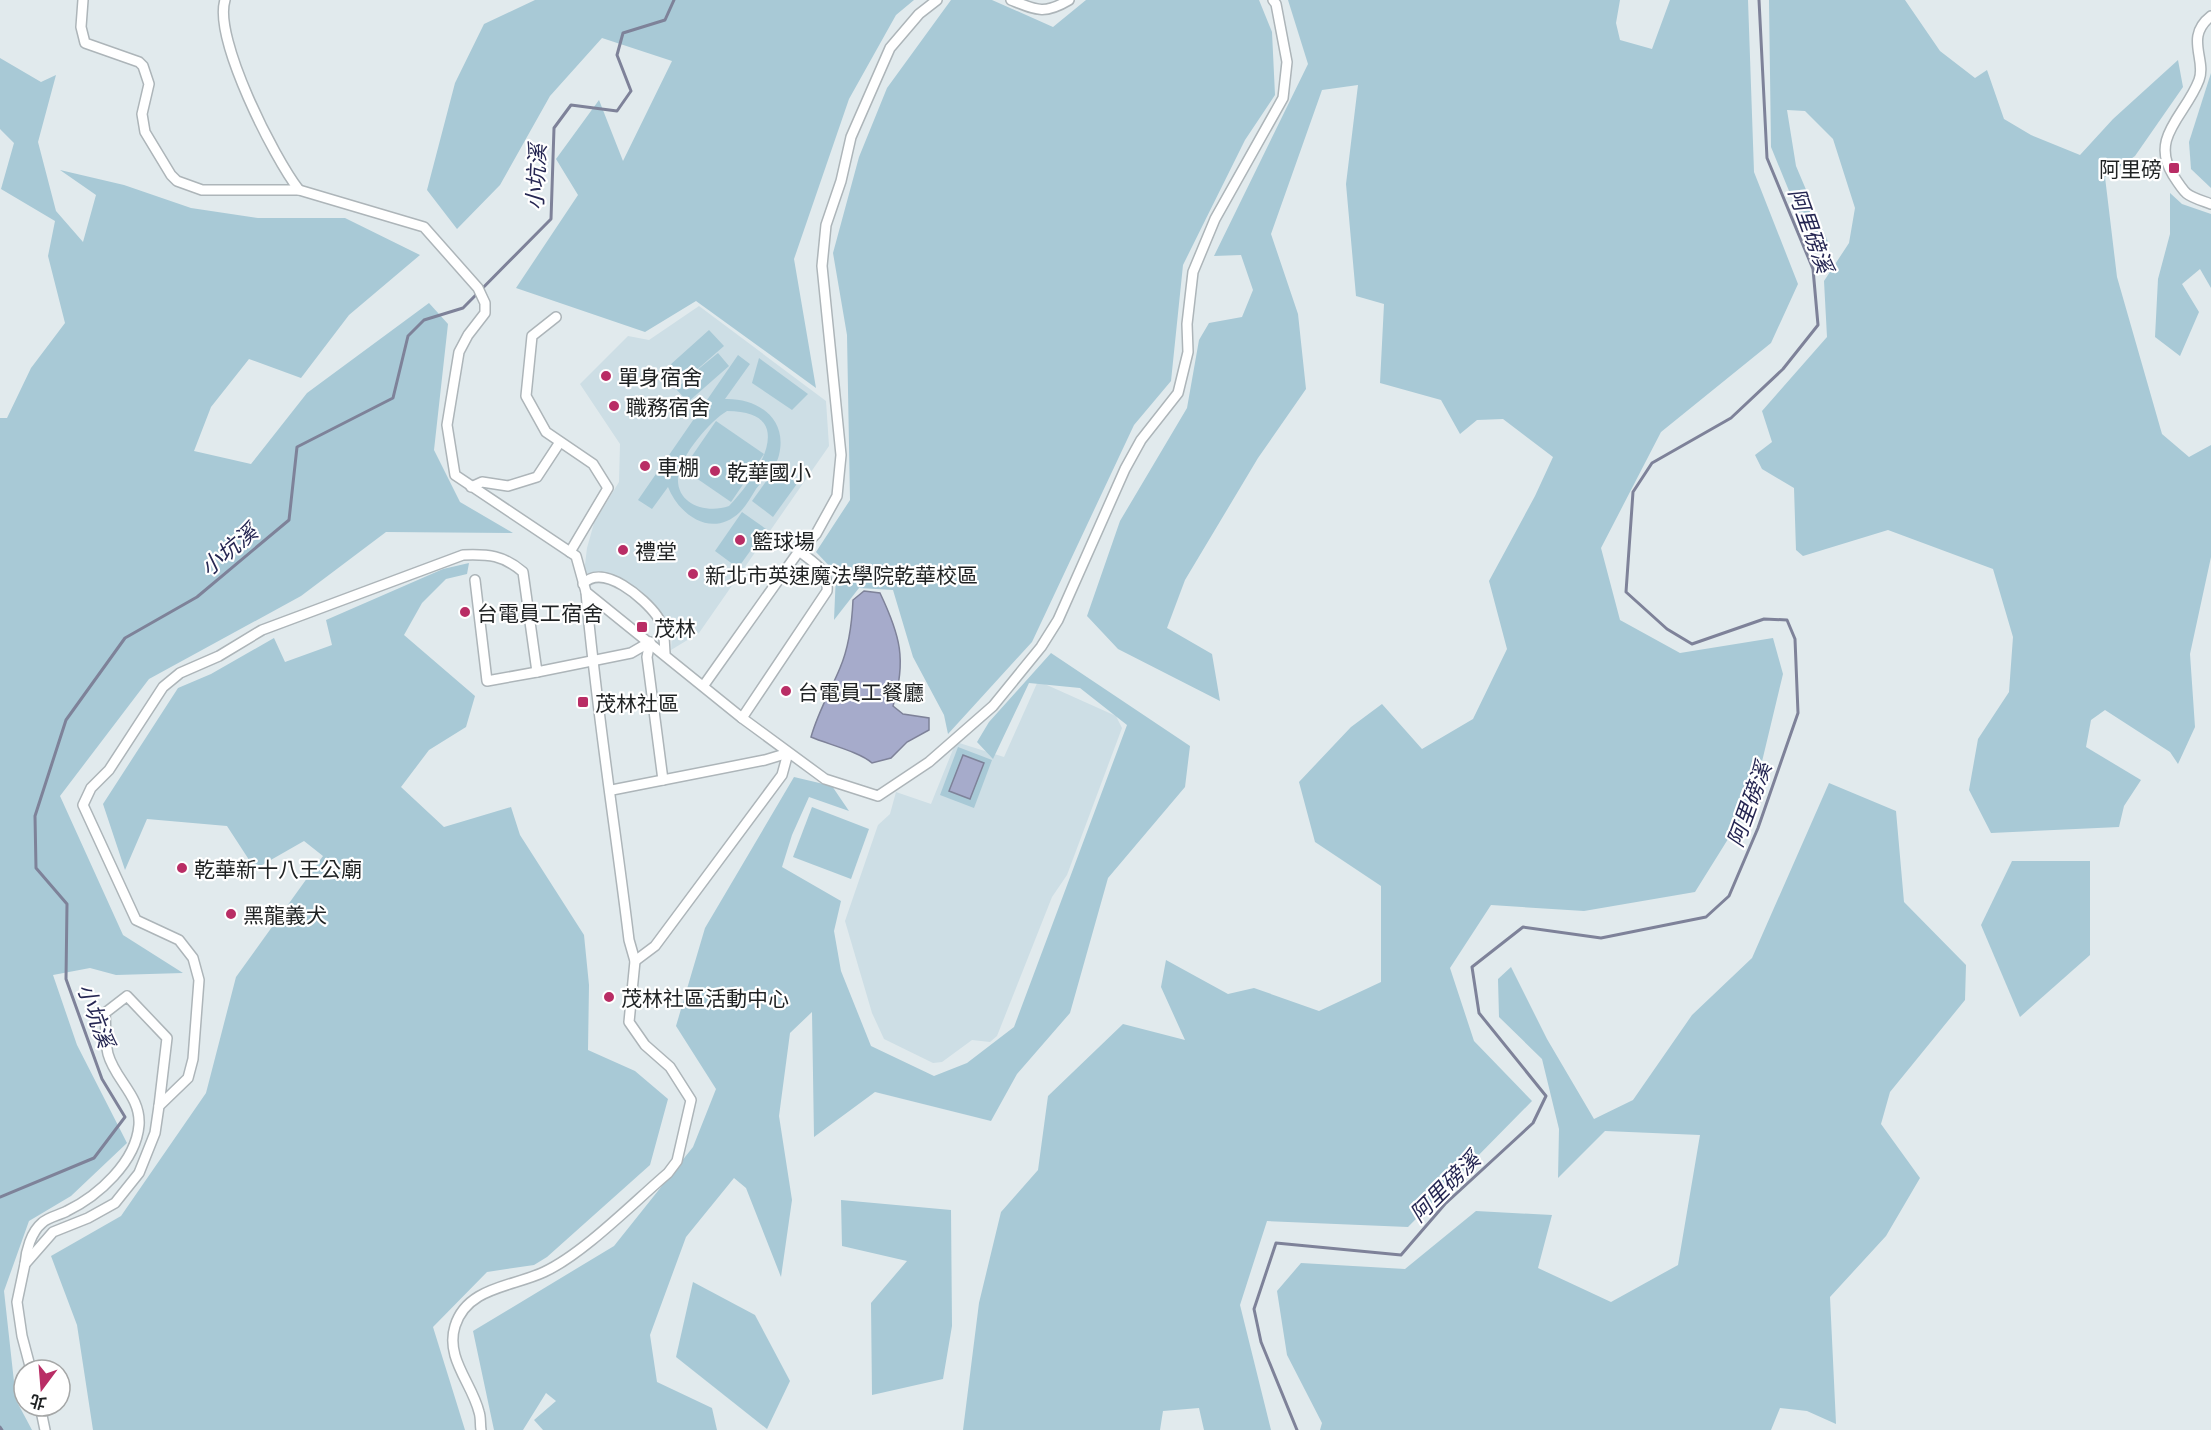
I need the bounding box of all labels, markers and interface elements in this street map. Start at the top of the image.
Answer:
water label: 小坑溪 [520,140,550,211]
place label: 阿里磅 [2099,156,2162,181]
marker: 阿里磅 [2167,161,2181,175]
water label: 阿里磅溪 [1785,184,1840,279]
place label: 單身宿舍 [618,364,702,389]
marker: 單身宿舍 [599,369,613,383]
place label: 職務宿舍 [626,394,710,419]
marker: 職務宿舍 [607,399,621,413]
place label: 車棚 [657,454,699,479]
marker: 車棚 [638,459,652,473]
place label: 乾華國小 [727,459,811,484]
marker: 乾華國小 [708,464,722,478]
water label: 小坑溪 [194,516,264,580]
place label: 籃球場 [752,528,815,553]
marker: 籃球場 [733,533,747,547]
place label: 禮堂 [635,538,677,563]
marker: 禮堂 [616,543,630,557]
place label: 新北市英速魔法學院乾華校區 [705,562,978,587]
marker: 新北市英速魔法學院乾華校區 [686,567,700,581]
place label: 台電員工宿舍 [477,600,603,625]
marker: 台電員工宿舍 [458,605,472,619]
place label: 茂林 [654,615,696,640]
marker: 茂林 [635,620,649,634]
place label: 台電員工餐廳 [798,679,924,704]
marker: 台電員工餐廳 [779,684,793,698]
place label: 茂林社區 [595,690,679,715]
marker: 茂林社區 [576,695,590,709]
water label: 阿里磅溪 [1721,755,1776,850]
place label: 乾華新十八王公廟 [194,856,362,881]
marker: 乾華新十八王公廟 [175,861,189,875]
place label: 黑龍義犬 [243,902,327,927]
marker: 黑龍義犬 [224,907,238,921]
water label: 小坑溪 [73,980,122,1053]
place label: 茂林社區活動中心 [621,985,789,1010]
marker: 茂林社區活動中心 [602,990,616,1004]
water label: 阿里磅溪 [1404,1144,1486,1226]
north arrow [12,1358,72,1418]
text: 北 [27,1392,48,1414]

